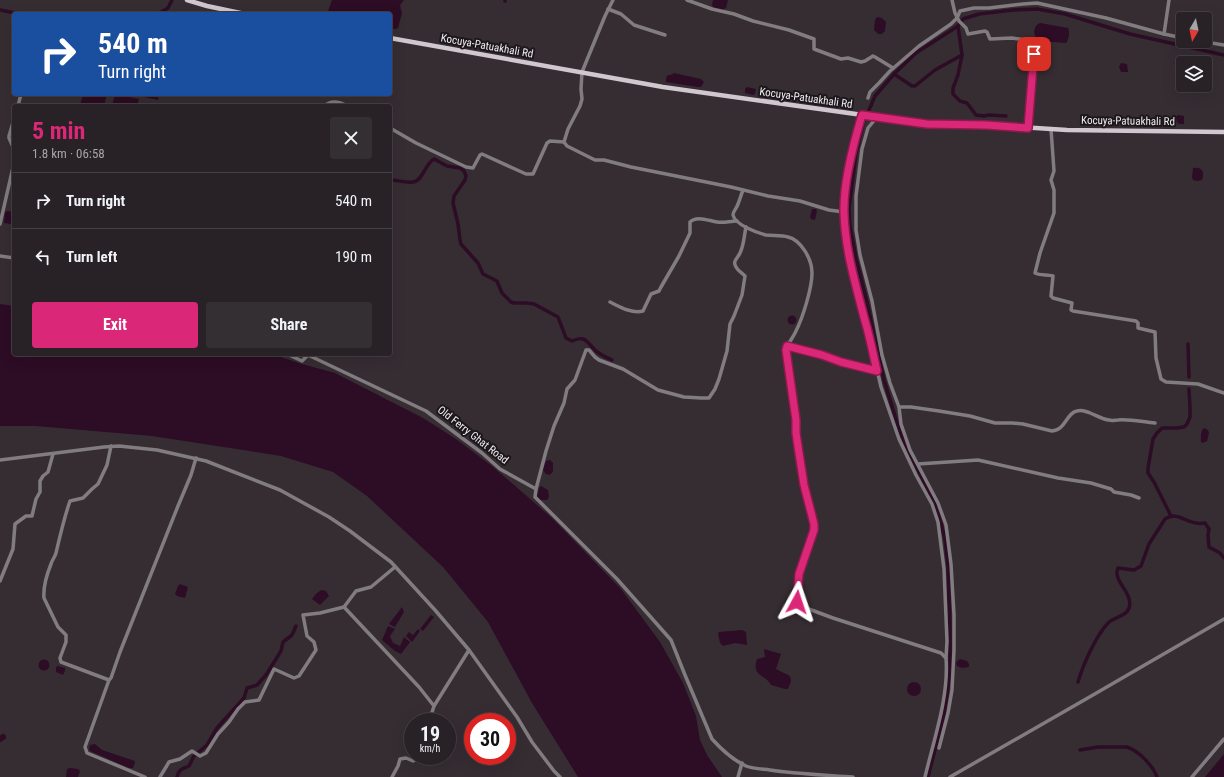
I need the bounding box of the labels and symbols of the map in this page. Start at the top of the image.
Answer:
north arrow [1176,12,1212,48]
street label: Kocuya-Patuakhali Rd [440,31,534,61]
pin [1017,37,1051,71]
street label: Kocuya-Patuakhali Rd [759,85,853,111]
street label: Kocuya-Patuakhali Rd [1081,114,1175,128]
street label: Old Ferry Ghat Road [435,403,511,467]
position arrow [776,581,818,623]
speed limit sign: 30 [464,713,516,765]

